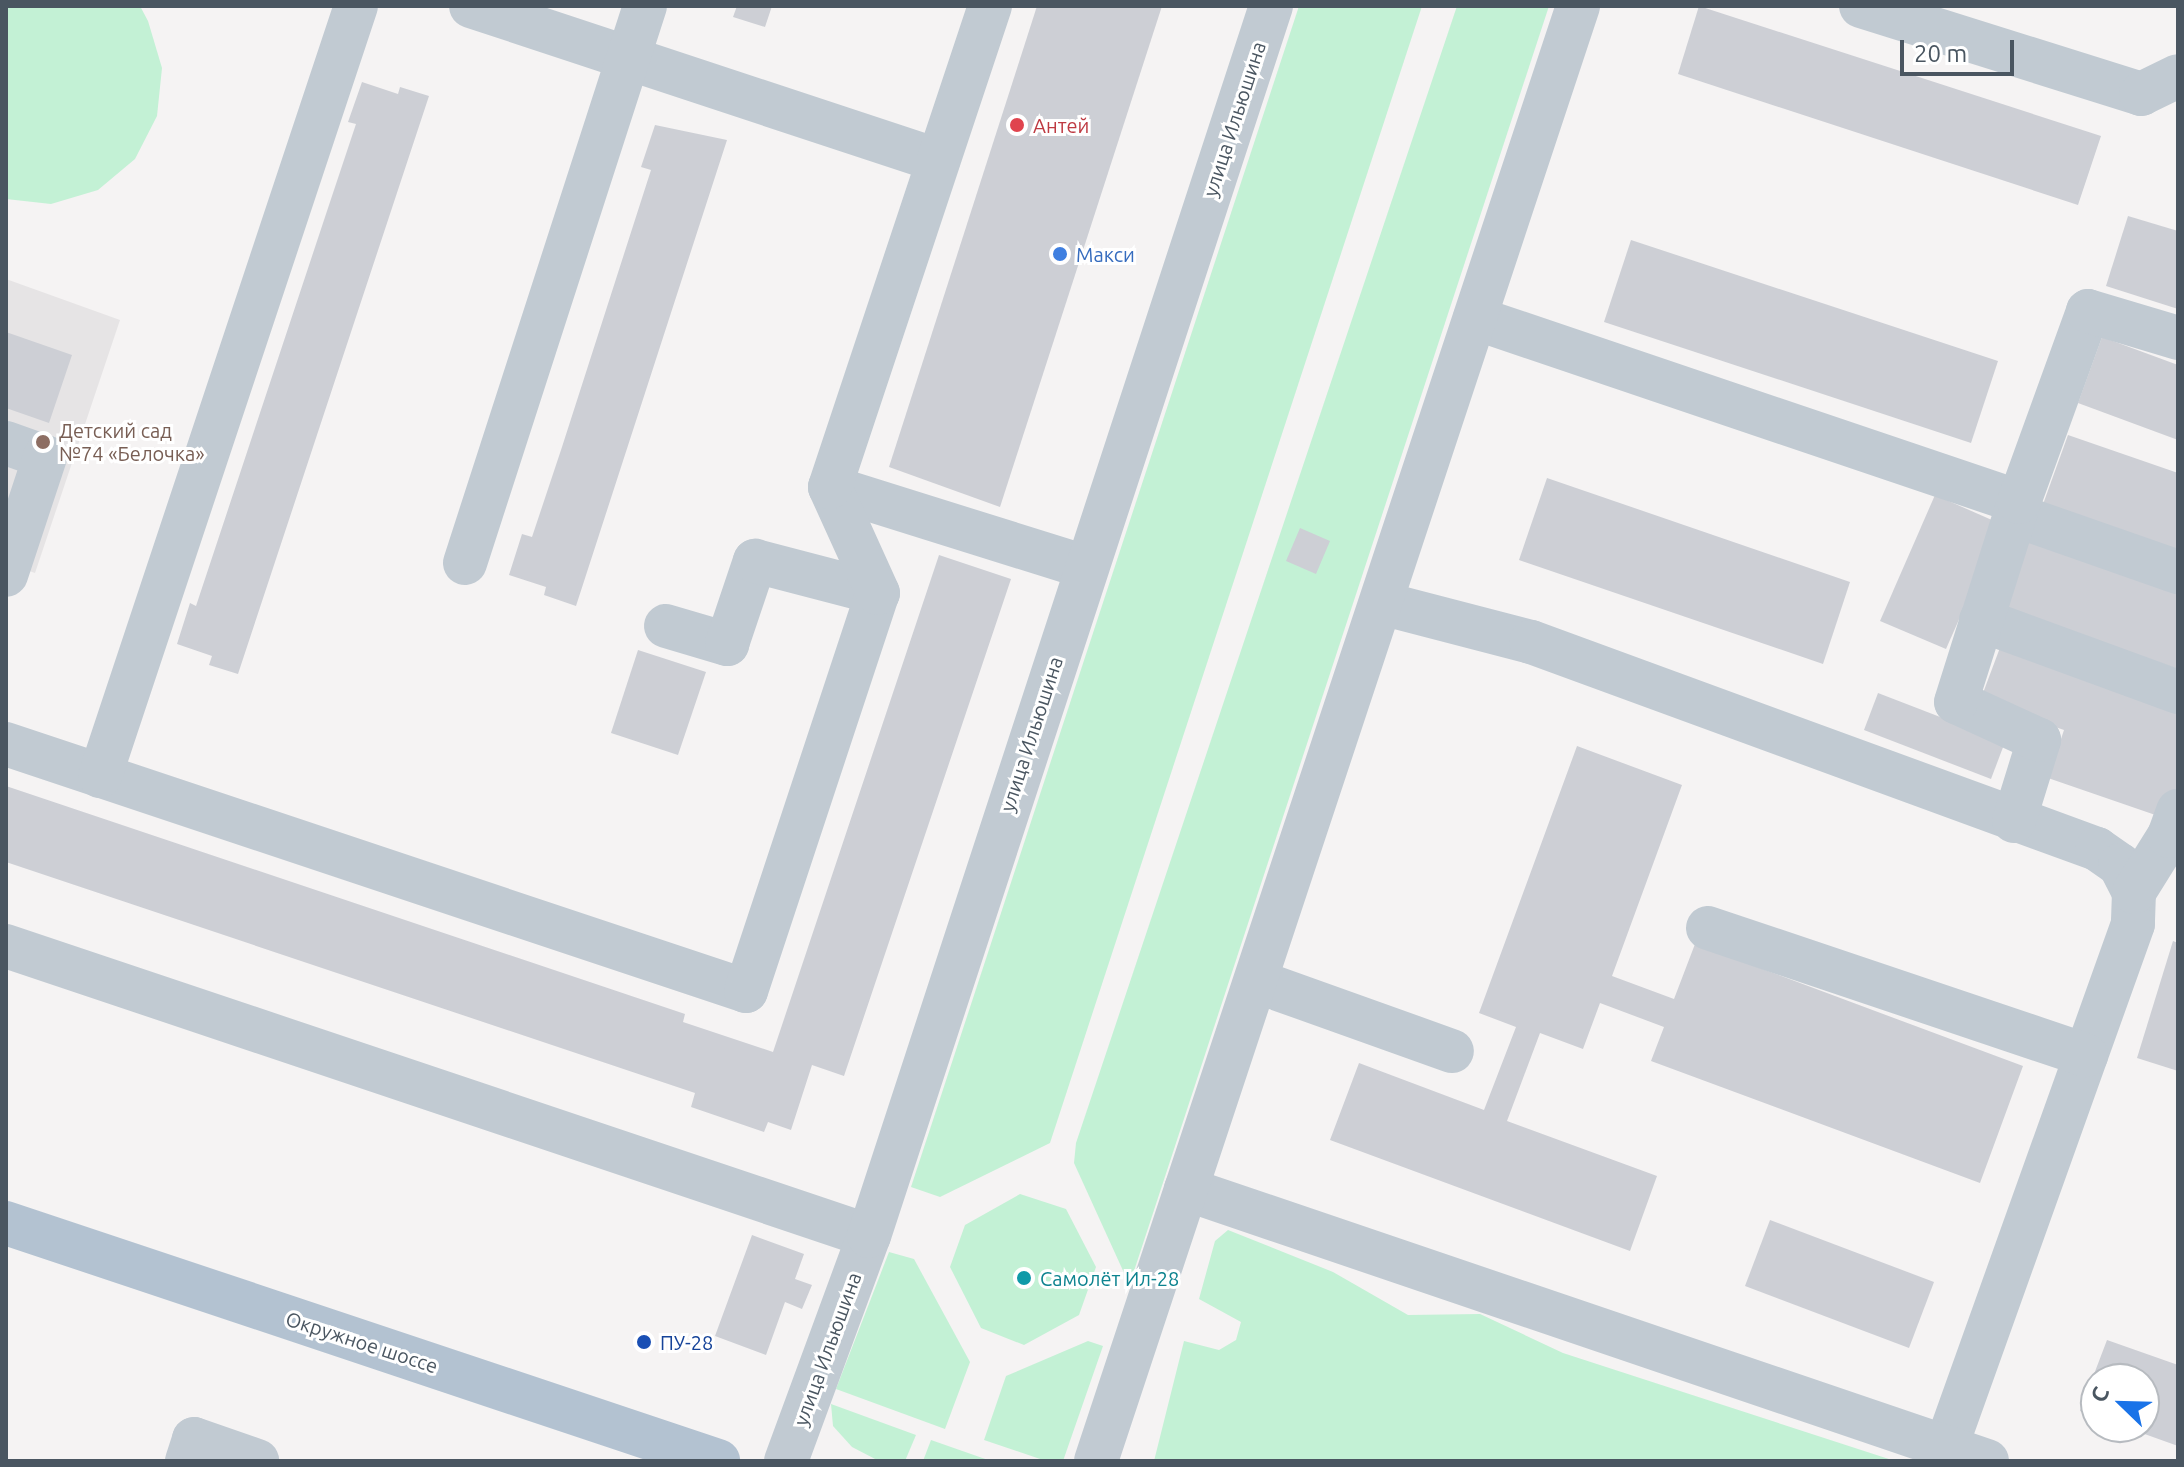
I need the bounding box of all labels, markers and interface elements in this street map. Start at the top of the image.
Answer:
scale bar [1904,24,2018,74]
street label: улица Ильюшина [1198,38,1270,200]
text: 20 m [1914,40,1967,67]
place label: Антей [1033,113,1089,137]
marker: Антей [1008,116,1026,134]
place label: Макси [1076,242,1135,266]
marker: Макси [1051,245,1069,263]
place label: Детский сад №74 «Белочка» [59,418,205,465]
marker: Детский сад №74 «Белочка» [34,433,52,451]
street label: улица Ильюшина [995,653,1067,815]
place label: Самолёт Ил-28 [1040,1266,1179,1290]
street label: улица Ильюшина [788,1269,866,1429]
marker: Самолёт Ил-28 [1015,1269,1033,1287]
street label: Окружное шоссе [283,1306,441,1378]
place label: ПУ-28 [660,1330,713,1354]
marker: ПУ-28 [635,1333,653,1351]
north arrow [2080,1363,2160,1443]
text: С [2085,1383,2114,1406]

